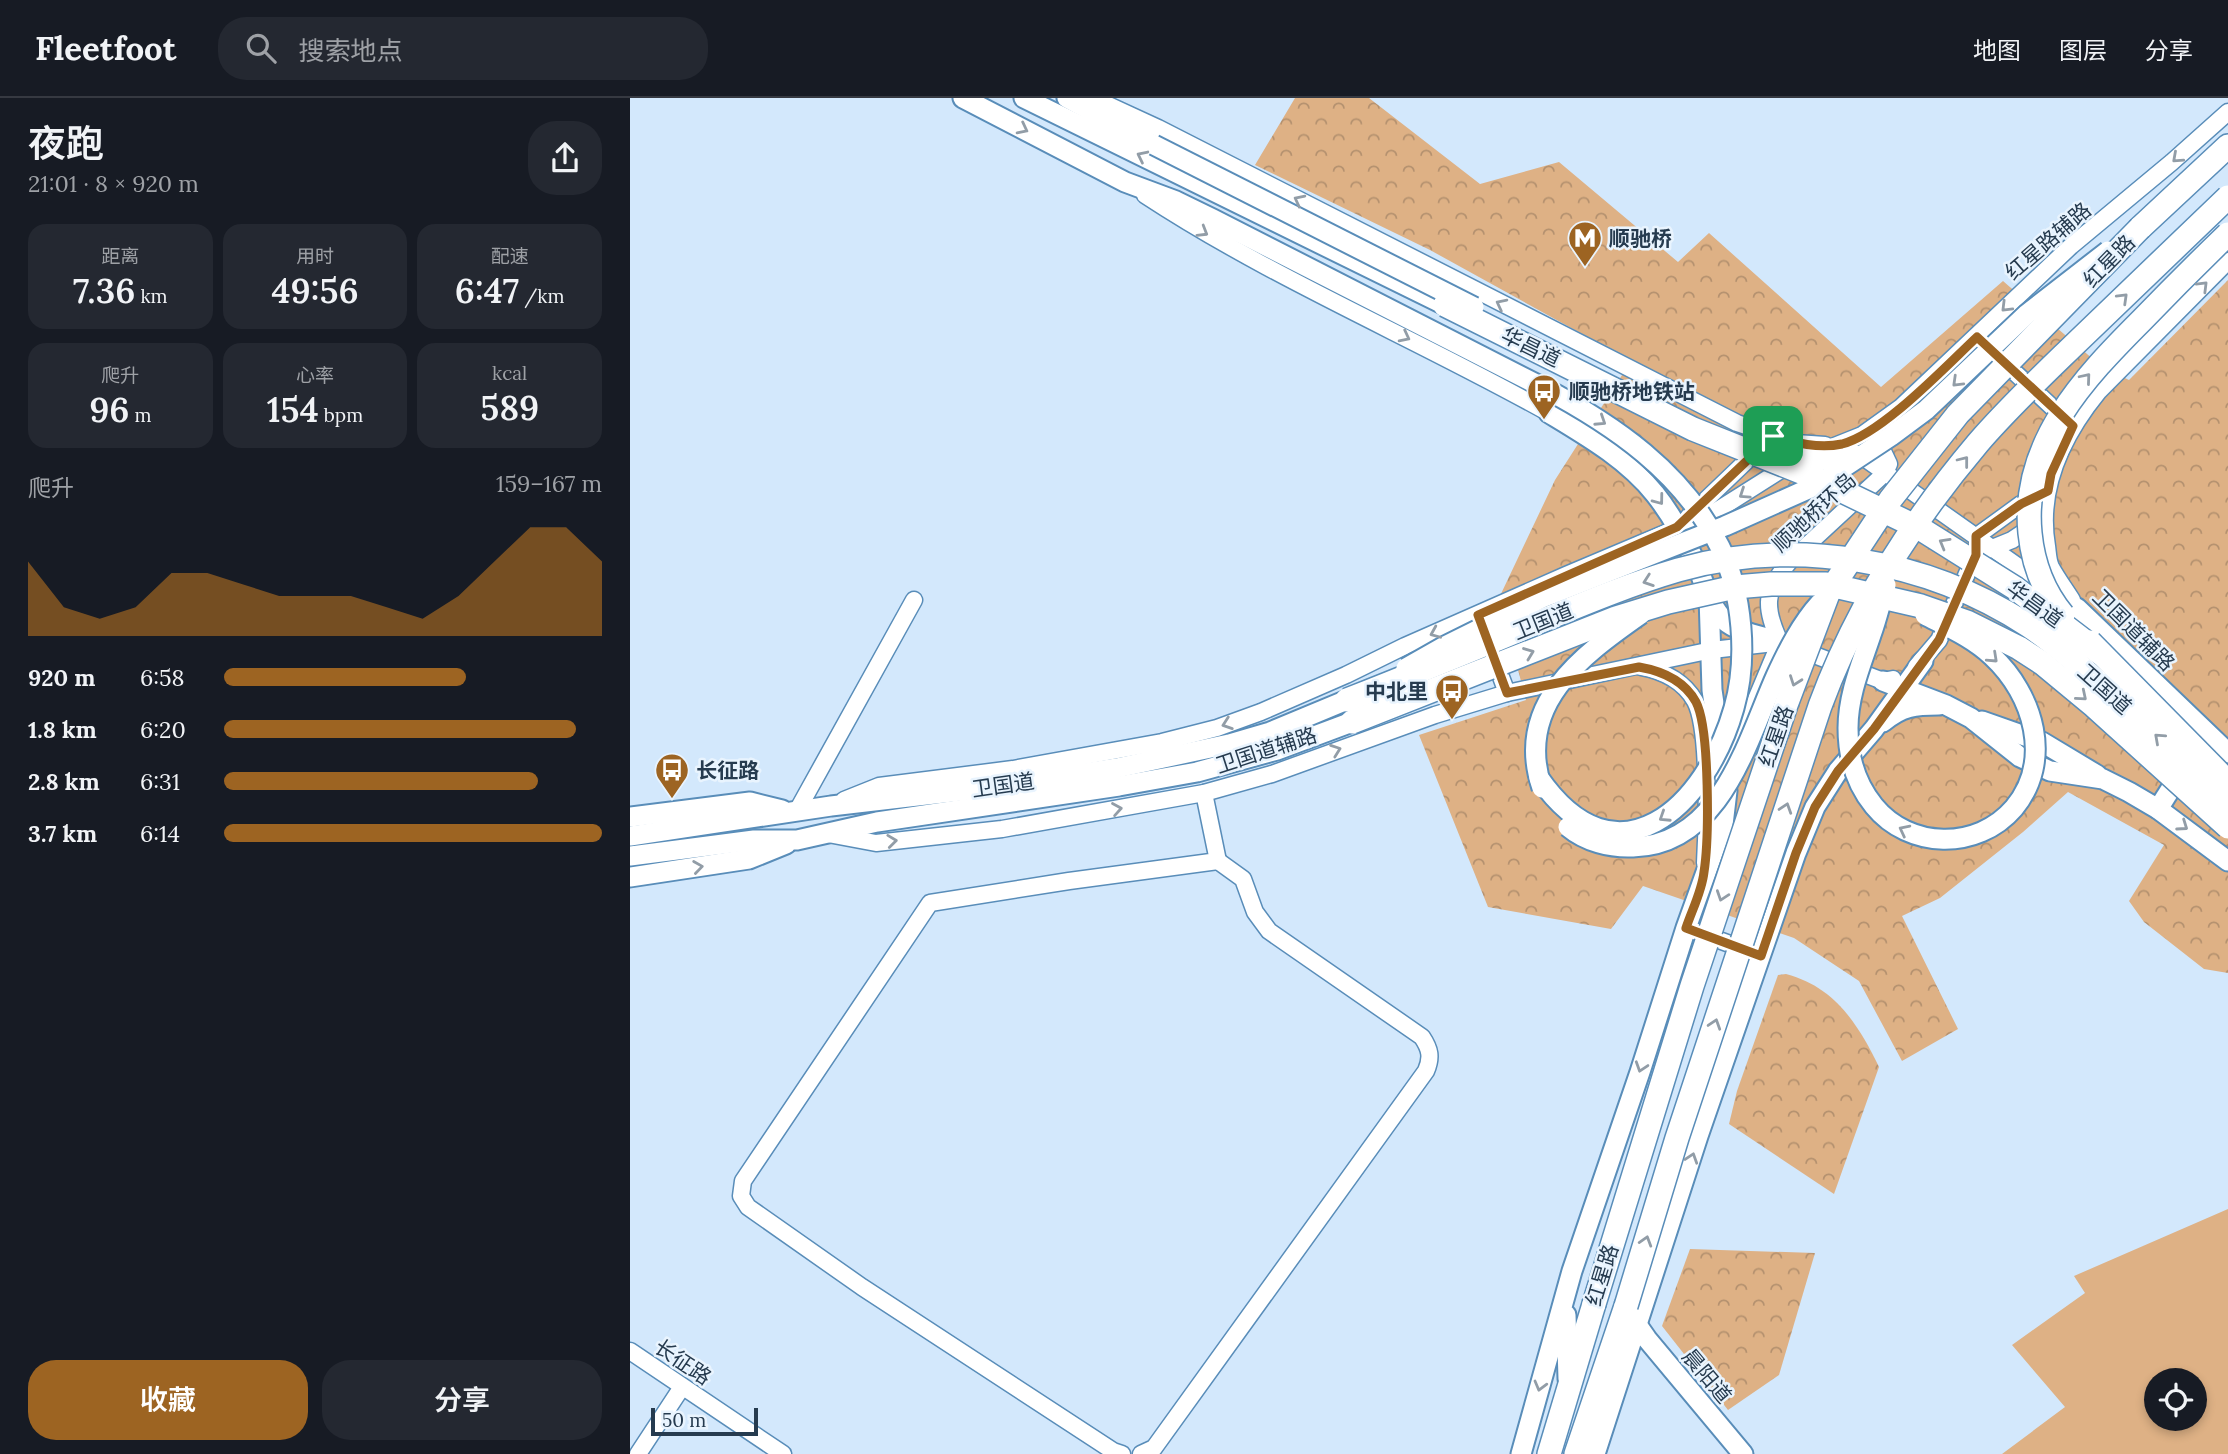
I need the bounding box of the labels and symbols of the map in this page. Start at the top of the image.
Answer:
one-way arrow [1016,121,1029,135]
one-way arrow [2172,149,2185,162]
one-way arrow [1137,150,1149,164]
one-way arrow [1294,195,1306,209]
street label: 红星路辅路 [2000,196,2096,286]
metro station icon: 顺驰桥 [1566,219,1604,268]
one-way arrow [1196,224,1209,237]
place label: 顺驰桥 [1609,225,1672,252]
street label: 红星路 [2077,229,2141,293]
one-way arrow [2194,282,2207,295]
one-way arrow [2114,294,2127,307]
one-way arrow [1496,298,1508,312]
one-way arrow [2002,299,2014,311]
street label: 华昌道 [1497,321,1565,373]
one-way arrow [1398,329,1410,343]
bus stop icon: 顺驰桥地铁站 [1525,372,1563,421]
one-way arrow [2078,373,2090,386]
one-way arrow [1952,374,1965,387]
place label: 顺驰桥地铁站 [1569,378,1695,405]
pin [1743,406,1803,466]
one-way arrow [1594,412,1607,425]
one-way arrow [1956,457,1969,469]
street label: 顺驰桥环岛 [1766,466,1862,558]
one-way arrow [1739,486,1752,498]
one-way arrow [1651,493,1663,505]
one-way arrow [1939,538,1952,551]
one-way arrow [1642,573,1654,587]
street label: 华昌道 [2002,575,2068,633]
street label: 卫国道辅路 [2087,583,2181,677]
street label: 卫国道 [1509,597,1577,645]
one-way arrow [1430,625,1442,639]
one-way arrow [1523,647,1535,661]
one-way arrow [1985,650,1998,662]
street label: 卫国道 [2073,658,2137,720]
bus stop icon: 中北里 [1433,672,1471,721]
one-way arrow [1790,674,1804,686]
place label: 中北里 [1365,678,1428,705]
one-way arrow [2074,688,2087,700]
street label: 红星路 [1753,702,1799,770]
one-way arrow [1221,716,1233,730]
street label: 卫国道辅路 [1212,721,1320,779]
one-way arrow [2154,734,2167,746]
one-way arrow [1330,745,1342,759]
bus stop icon: 长征路 [653,751,691,800]
place label: 长征路 [696,757,759,784]
street label: 卫国道 [970,767,1036,803]
one-way arrow [1111,802,1123,817]
one-way arrow [1778,802,1792,814]
one-way arrow [1658,808,1671,821]
one-way arrow [2175,818,2188,830]
one-way arrow [1899,825,1911,839]
one-way arrow [886,834,898,849]
one-way arrow [692,860,703,875]
one-way arrow [1716,890,1730,902]
one-way arrow [1707,1018,1721,1030]
one-way arrow [1635,1060,1650,1072]
one-way arrow [1683,1152,1698,1164]
one-way arrow [1637,1235,1652,1247]
street label: 红星路 [1580,1241,1624,1309]
street label: 长征路 [649,1333,717,1391]
street label: 晨阳道 [1676,1343,1738,1409]
one-way arrow [1534,1379,1548,1391]
scale bar [651,1405,758,1437]

